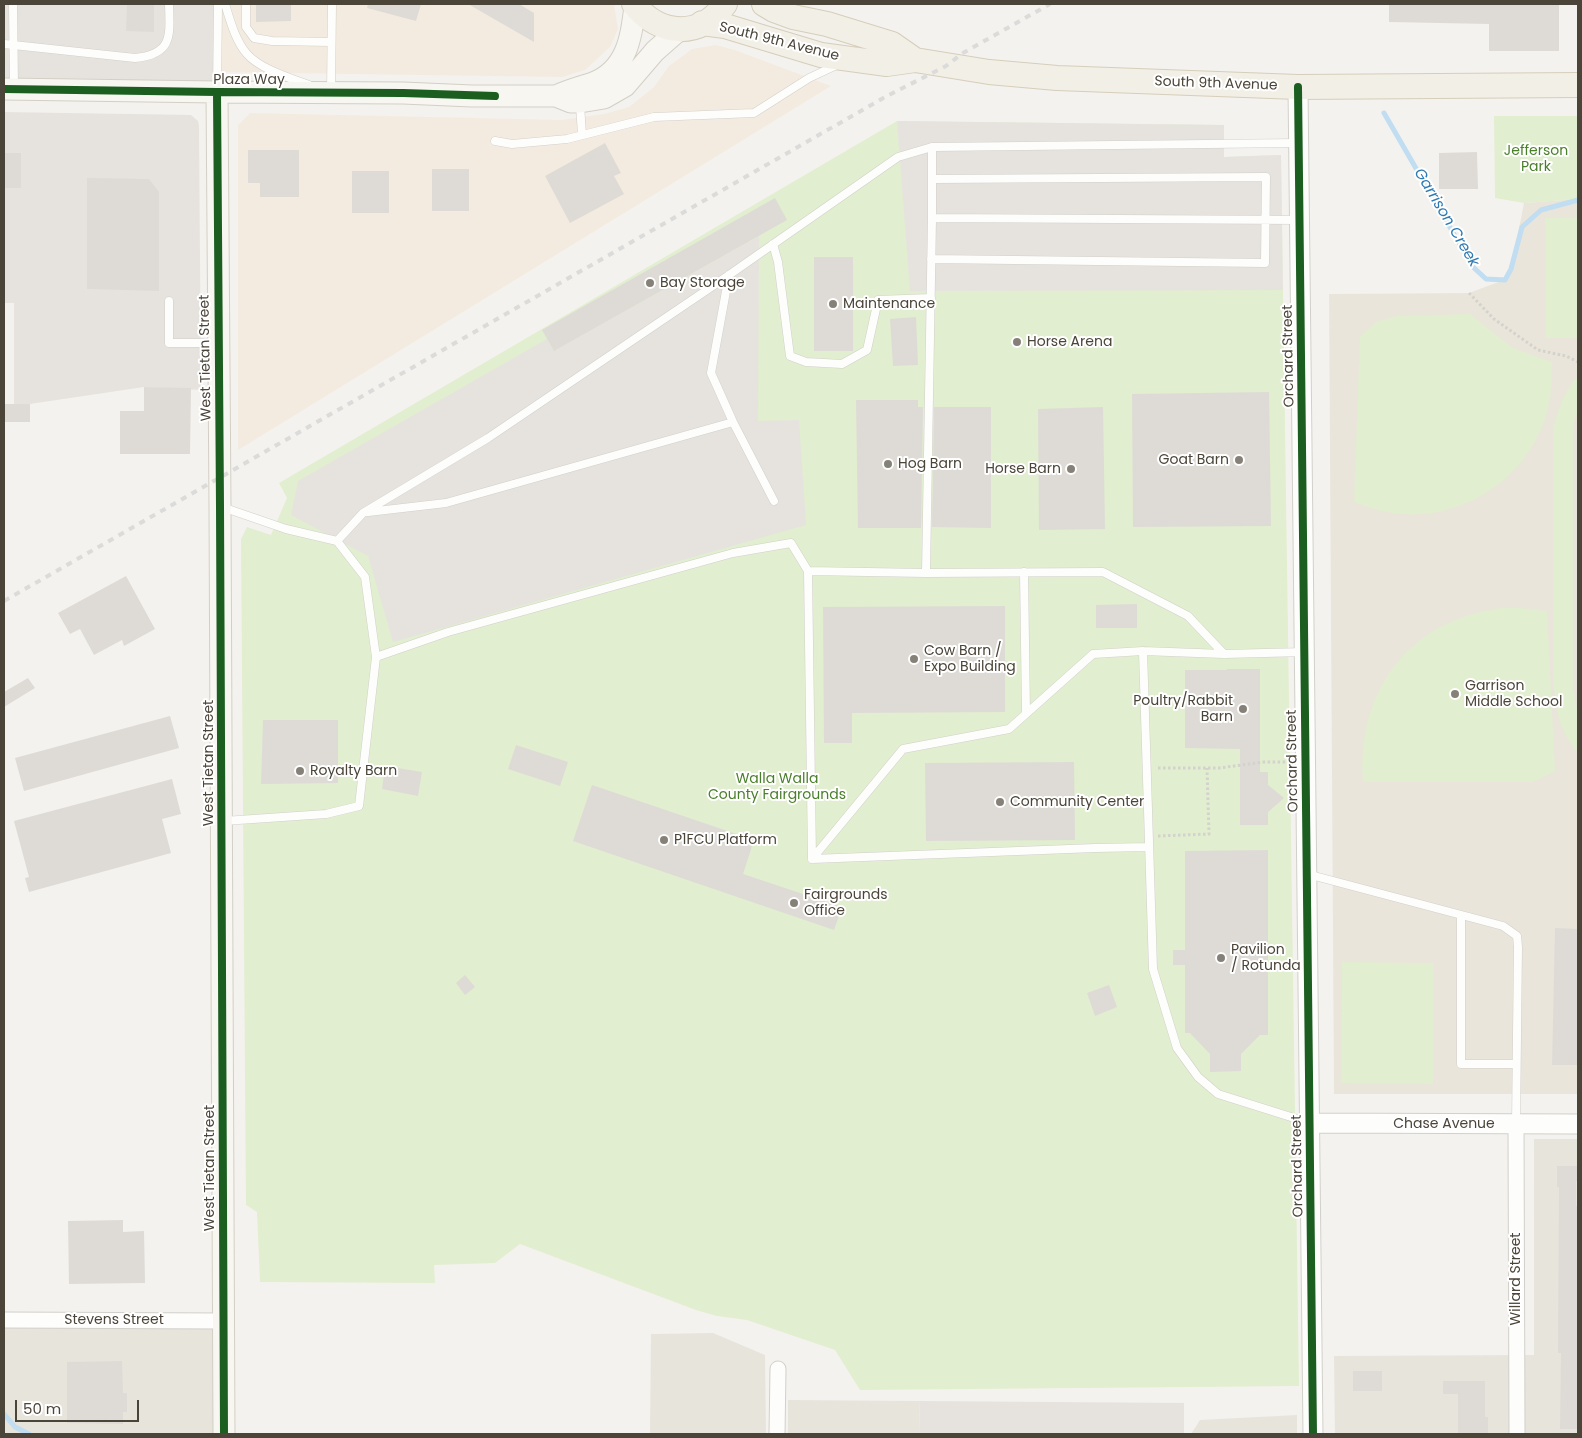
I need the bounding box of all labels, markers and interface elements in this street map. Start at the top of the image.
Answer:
street label: South 9th Avenue [717,19,841,65]
street label: Plaza Way [213,72,285,88]
street label: South 9th Avenue [1154,73,1278,95]
park label: Jefferson Park [1504,143,1568,176]
water label: Garrison Creek [1410,165,1482,271]
place label: Bay Storage [660,275,745,291]
marker: Bay Storage [644,277,656,289]
street label: West Tietan Street [196,295,216,421]
place label: Maintenance [843,296,935,312]
marker: Maintenance [827,298,839,310]
street label: Orchard Street [1280,305,1298,407]
place label: Horse Arena [1027,334,1112,350]
marker: Horse Arena [1011,336,1023,348]
place label: Goat Barn [1159,452,1229,468]
marker: Goat Barn [1233,454,1245,466]
place label: Hog Barn [898,456,962,472]
marker: Hog Barn [882,458,894,470]
place label: Horse Barn [985,461,1061,477]
marker: Horse Barn [1065,463,1077,475]
place label: Cow Barn / Expo Building [924,643,1016,676]
marker: Cow Barn / Expo Building [908,653,920,665]
place label: Garrison Middle School [1465,678,1562,710]
marker: Garrison Middle School [1449,688,1461,700]
place label: Poultry/Rabbit Barn [1133,693,1233,726]
street label: West Tietan Street [201,700,217,826]
marker: Poultry/Rabbit Barn [1237,703,1249,715]
street label: Orchard Street [1284,710,1302,812]
place label: Royalty Barn [310,763,397,779]
marker: Royalty Barn [294,765,306,777]
park label: Walla Walla County Fairgrounds [708,771,846,804]
place label: Community Center [1010,794,1144,810]
marker: Community Center [994,796,1006,808]
place label: P1FCU Platform [674,832,777,848]
marker: P1FCU Platform [658,834,670,846]
place label: Fairgrounds Office [804,887,888,920]
marker: Fairgrounds Office [788,897,800,909]
place label: Pavilion / Rotunda [1231,942,1301,974]
marker: Pavilion / Rotunda [1215,952,1227,964]
street label: West Tietan Street [202,1105,218,1231]
street label: Orchard Street [1289,1115,1307,1217]
street label: Chase Avenue [1393,1116,1495,1132]
street label: Willard Street [1508,1233,1524,1325]
street label: Stevens Street [64,1312,164,1328]
scale bar [18,1390,141,1422]
text: 50 m [23,1398,61,1419]

